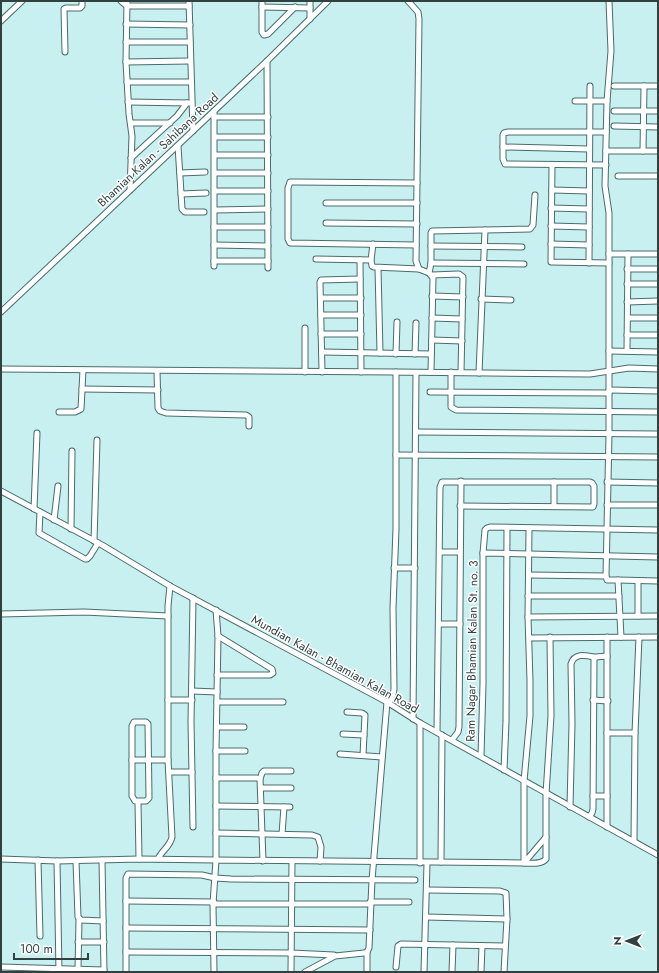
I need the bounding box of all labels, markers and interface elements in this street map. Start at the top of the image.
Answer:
street label: Bhamian Kalan - Sahibana Road [93,89,223,211]
street label: Ram Nagar Bhamian Kalan St. no. 3 [461,560,483,742]
street label: Mundian Kalan - Bhamian Kalan Road [248,610,422,718]
north arrow [607,921,647,961]
scale bar [14,935,88,961]
text: N [609,937,625,945]
text: 100 m [20,940,53,958]

